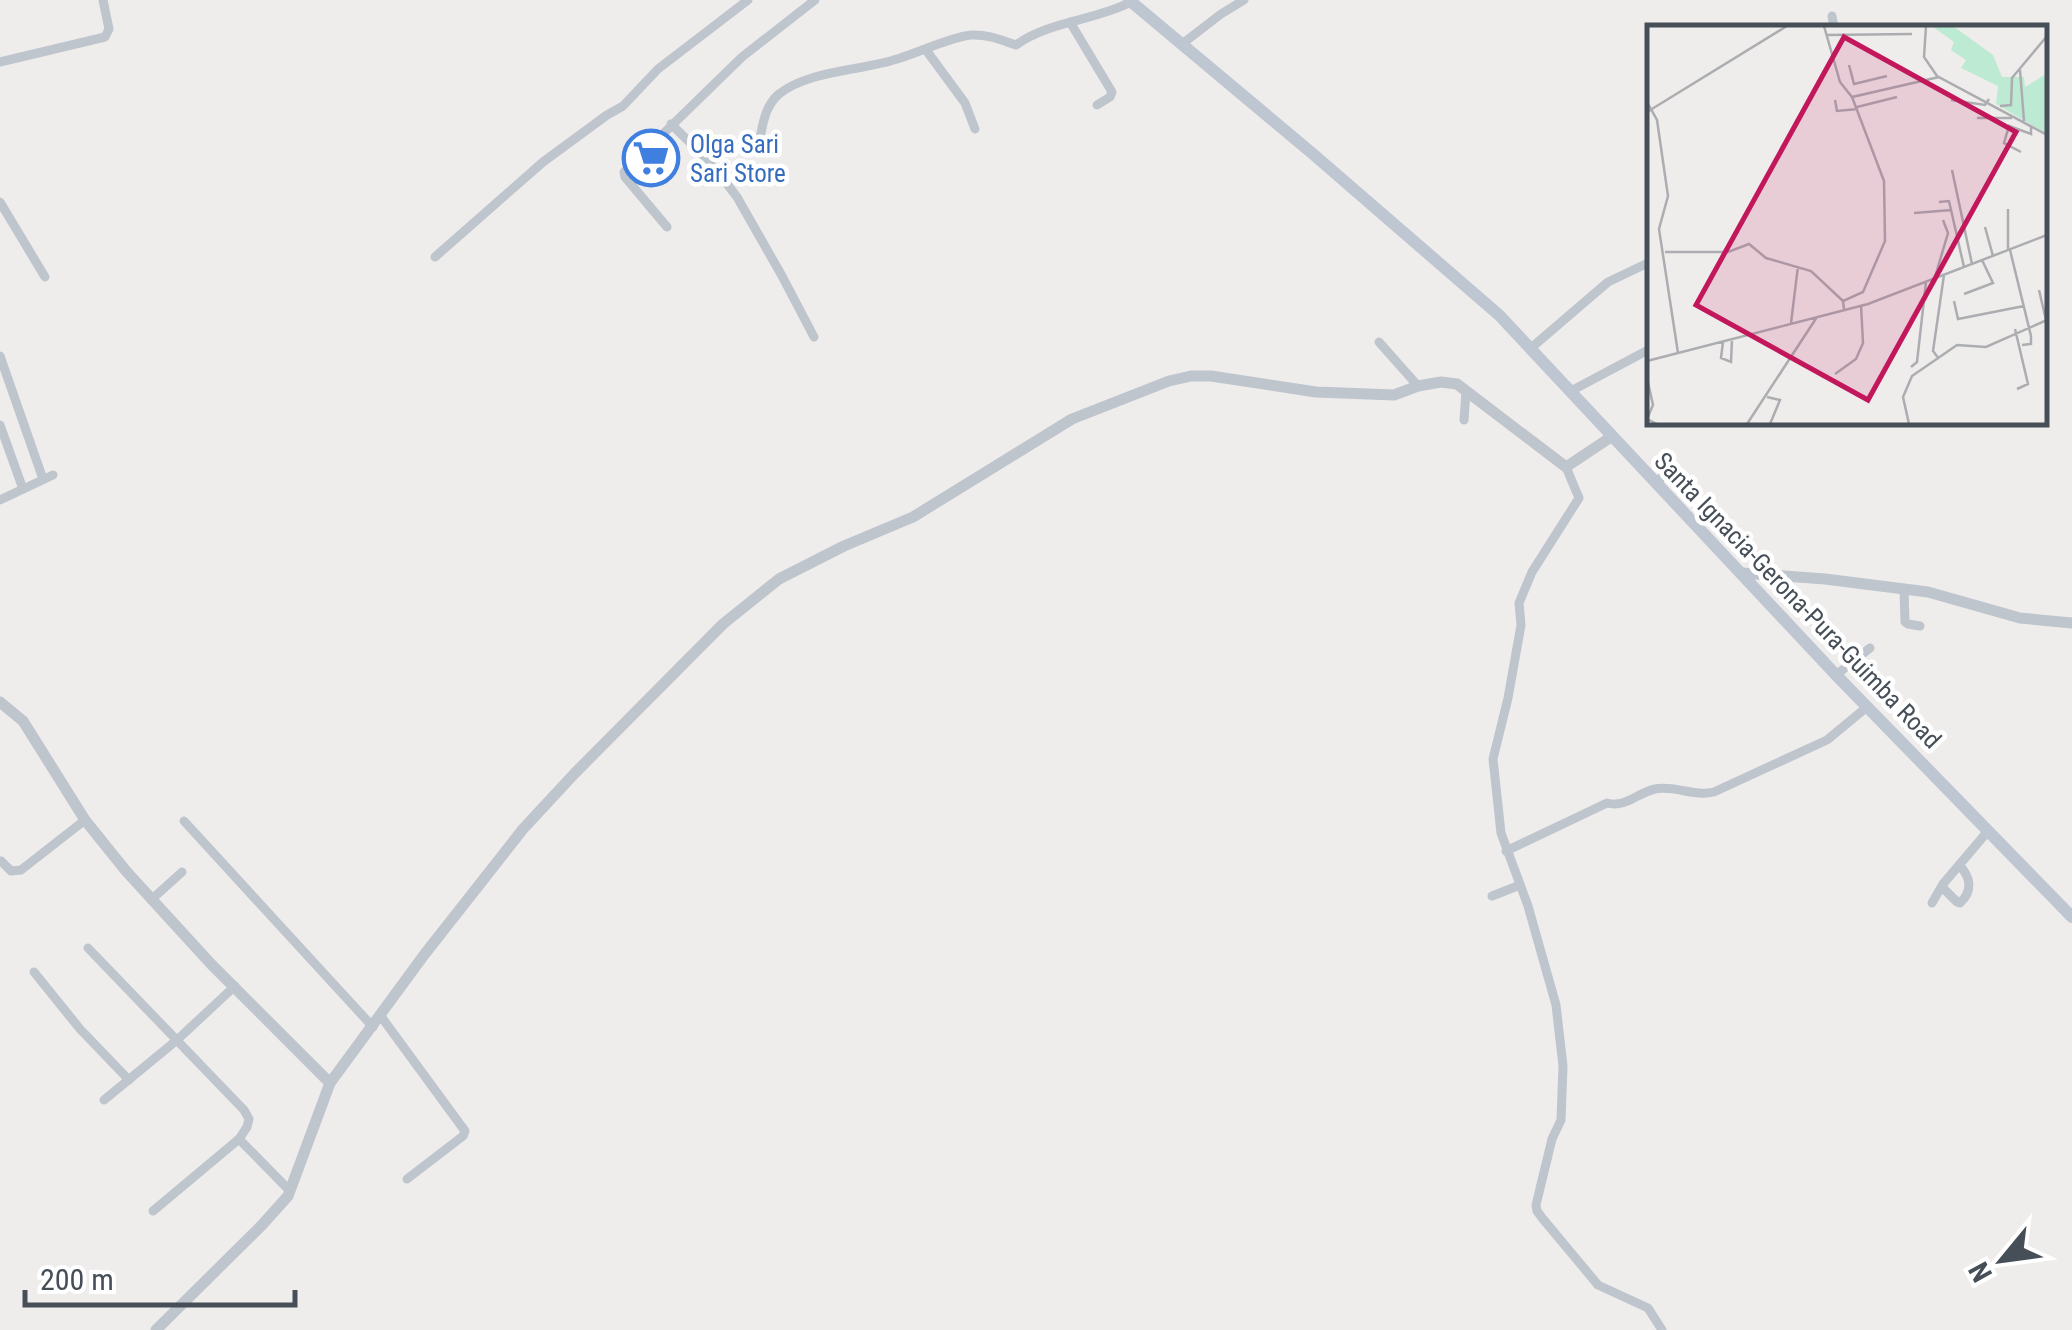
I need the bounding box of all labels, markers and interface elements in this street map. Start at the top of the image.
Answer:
inset map [1647,25,2047,425]
supermarket icon: Olga Sari Sari Store [621,128,681,188]
place label: Olga Sari Sari Store [690,130,786,188]
street label: Santa Ignacia-Gerona-Pura-Guimba Road [1648,446,1947,754]
north arrow [1952,1210,2052,1310]
scale bar [25,1245,295,1307]
text: N [1962,1256,1999,1287]
text: 200 m [40,1262,114,1297]

